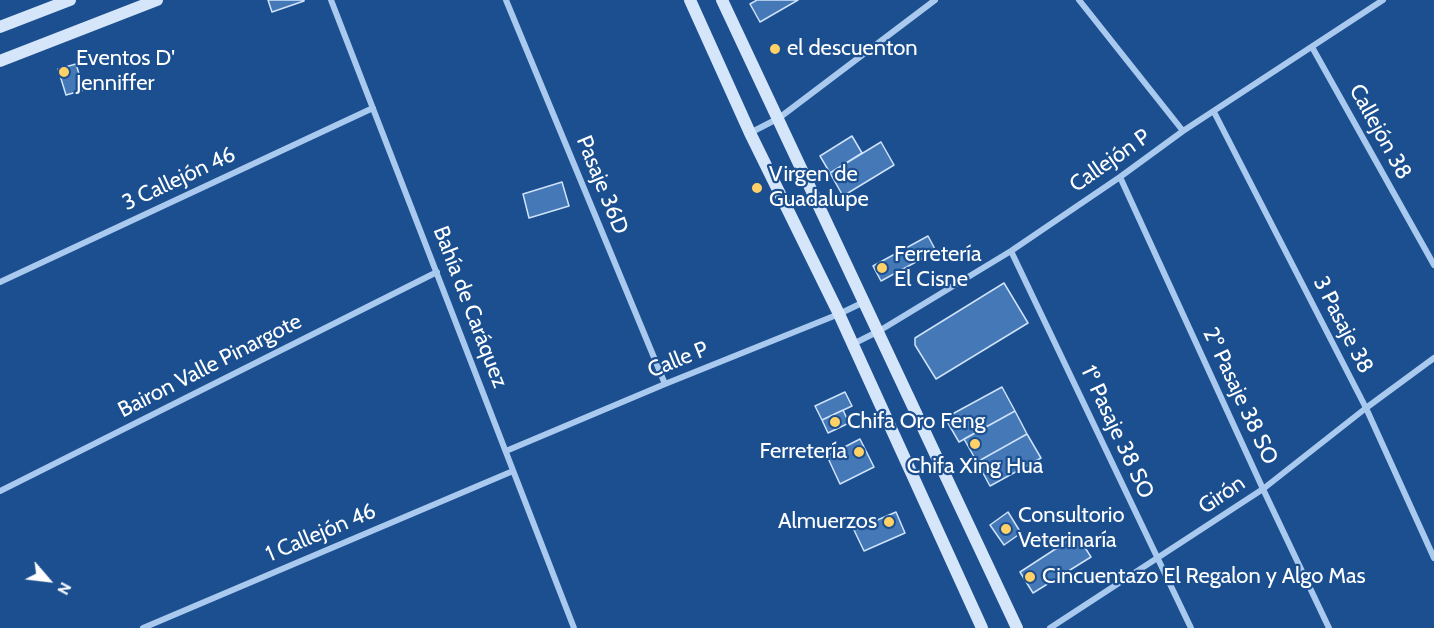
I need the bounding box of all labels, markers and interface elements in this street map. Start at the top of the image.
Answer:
place label: el descuenton [787,36,918,62]
marker: el descuenton [768,42,782,56]
place label: Eventos D' Jenniffer [76,46,175,98]
marker: Eventos D' Jenniffer [57,65,71,79]
street label: Callejón 38 [1343,80,1417,184]
street label: Callejón P [1065,124,1155,198]
street label: Pasaje 36D [570,132,634,238]
street label: 3 Callejón 46 [118,141,240,217]
place label: Virgen de Guadalupe [769,162,869,214]
marker: Virgen de Guadalupe [750,181,764,195]
street label: Bahía de Caráquez [427,222,513,392]
place label: Ferretería El Cisne [894,242,981,294]
marker: Ferretería El Cisne [875,261,889,275]
street label: 3 Pasaje 38 [1307,272,1379,378]
street label: Bairon Valle Pinargote [114,308,306,424]
street label: 2º Pasaje 38 SO [1197,323,1283,469]
street label: Calle P [644,336,712,384]
street label: 1º Pasaje 38 SO [1075,361,1159,503]
place label: Chifa Oro Feng [847,409,985,435]
marker: Chifa Oro Feng [828,415,842,429]
marker: Chifa Xing Hua [968,437,982,451]
place label: Ferretería [760,439,847,465]
marker: Ferretería [852,445,866,459]
place label: Chifa Xing Hua [907,454,1043,480]
street label: Girón [1194,470,1250,520]
street label: 1 Callejón 46 [262,498,380,568]
place label: Consultorio Veterinaría [1018,503,1125,554]
place label: Almuerzos [778,509,877,535]
marker: Almuerzos [882,515,896,529]
marker: Consultorio Veterinaría [999,522,1013,536]
north arrow [18,550,78,610]
place label: Cincuentazo El Regalon y Algo Mas [1042,564,1366,590]
marker: Cincuentazo El Regalon y Algo Mas [1023,570,1037,584]
text: N [53,579,75,598]

